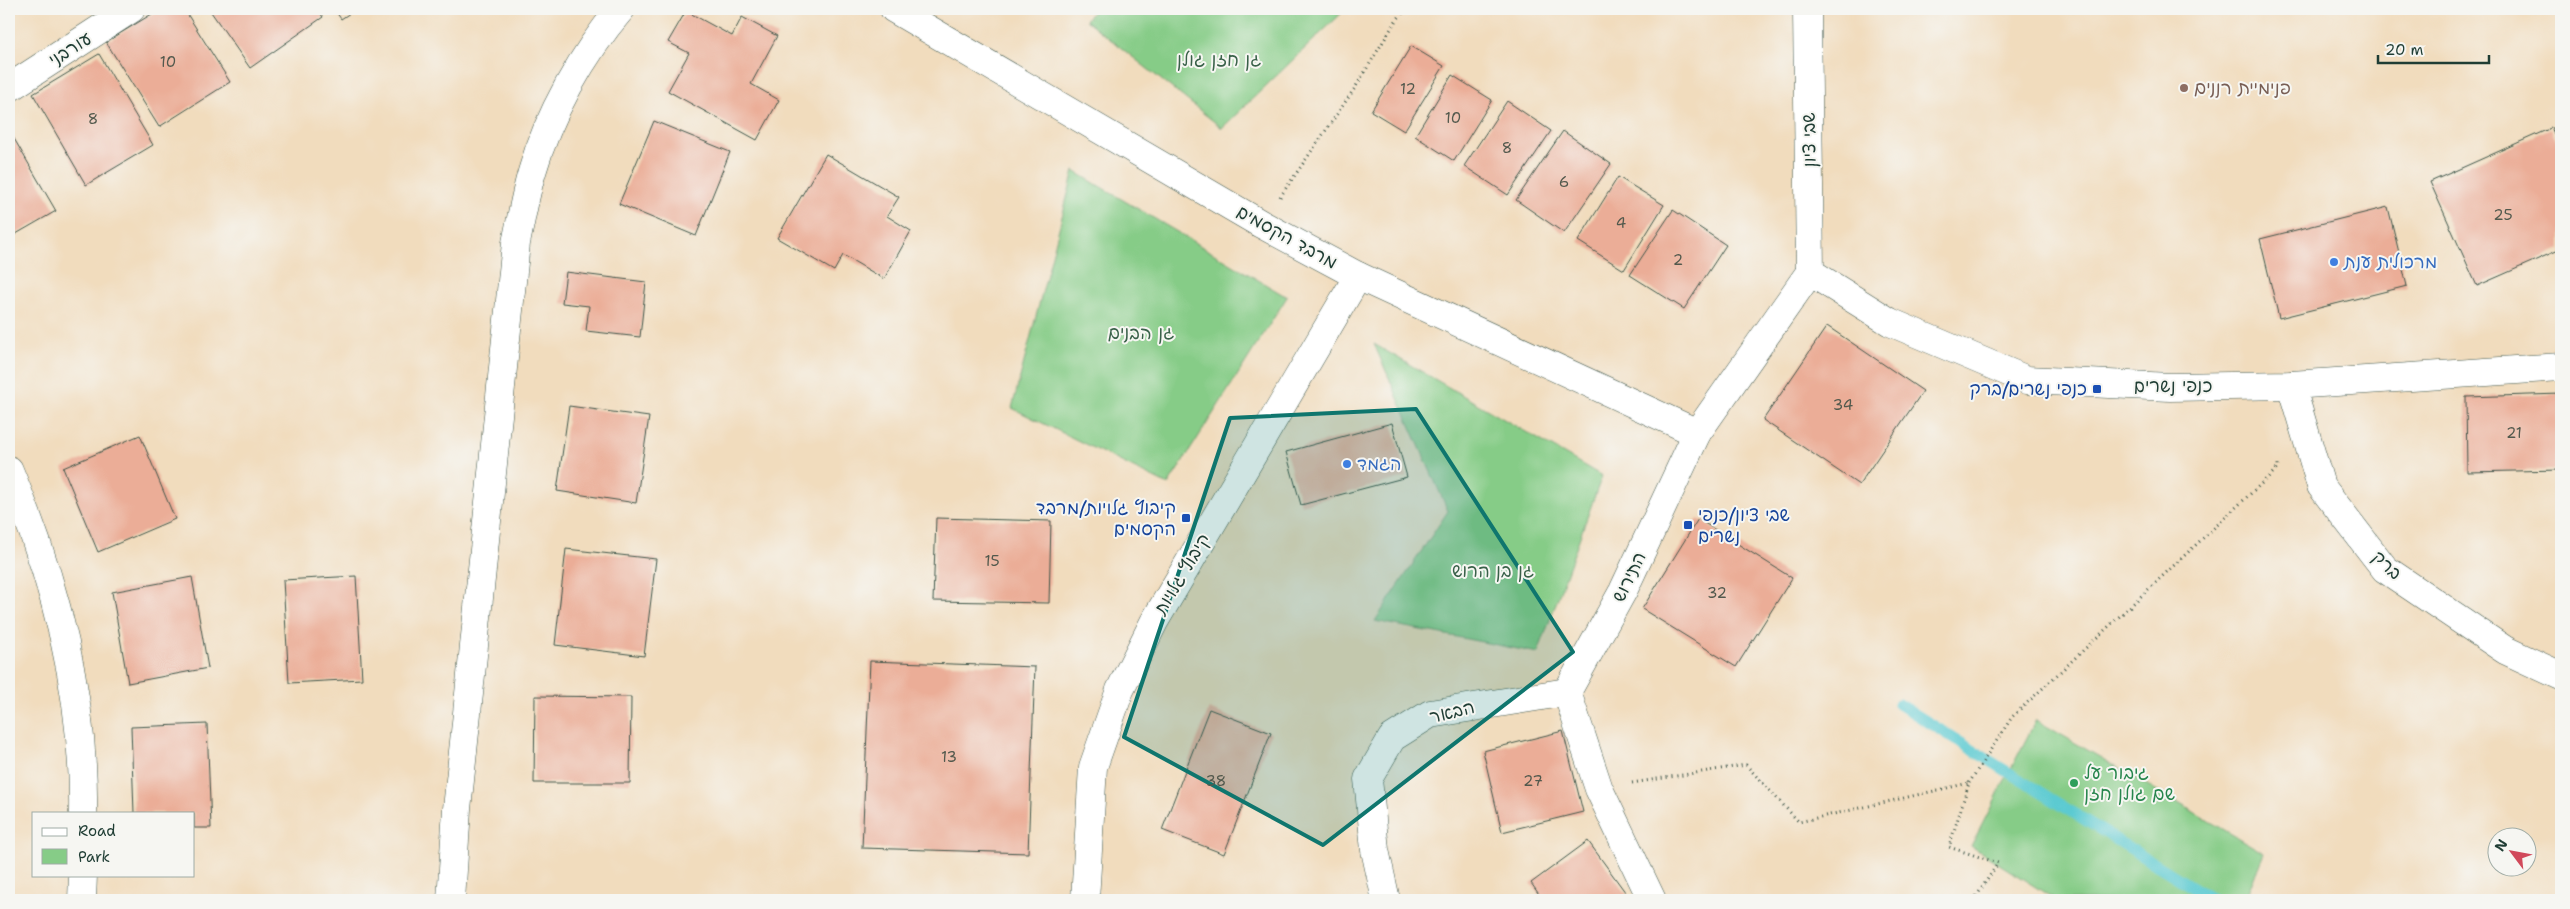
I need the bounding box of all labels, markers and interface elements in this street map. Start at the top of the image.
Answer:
street label: עורבני [44,26,96,72]
scale bar [2378,32,2489,64]
text: 20 m [2385,40,2424,60]
park label: גן חזן גולן [1177,48,1261,72]
house number: 10 [160,52,176,72]
place label: פנימיית רננים [2194,76,2291,100]
house number: 12 [1400,79,1416,99]
marker: פנימיית רננים [2178,82,2190,94]
house number: 10 [1445,108,1461,128]
house number: 8 [88,109,98,129]
street label: שבי ציון [1797,112,1821,168]
house number: 8 [1502,138,1512,158]
house number: 6 [1559,172,1569,192]
street label: מרבד הקסמים [1232,199,1342,275]
house number: 25 [2493,205,2513,225]
house number: 4 [1616,213,1626,233]
house number: 2 [1673,250,1683,270]
place label: מרכולית ענת [2343,250,2437,274]
marker: מרכולית ענת [2328,256,2340,268]
park label: גן הבנים [1108,321,1174,345]
street label: כנפי נשרים [2134,374,2212,398]
place label: כנפי נשרים/ברק [1970,377,2087,401]
marker: כנפי נשרים/ברק [2091,383,2103,395]
house number: 34 [1833,395,1853,415]
house number: 21 [2506,423,2522,443]
place label: הגמד [1357,452,1401,476]
marker: הגמד [1341,458,1353,470]
place label: קיבוץ גלויות/מרבד הקסמים [1036,496,1176,541]
place label: שבי ציון/כנפי נשרים [1698,503,1790,548]
marker: קיבוץ גלויות/מרבד הקסמים [1180,512,1192,524]
marker: שבי ציון/כנפי נשרים [1682,519,1694,531]
street label: קיבוץ גלויות [1148,529,1216,620]
street label: ברק [2367,545,2407,585]
street label: התירוש [1607,548,1651,606]
house number: 15 [984,551,1000,571]
park label: גן בן הרוש [1452,559,1534,583]
house number: 32 [1707,583,1727,603]
street label: הבאר [1427,695,1477,729]
house number: 13 [941,747,957,767]
place label: גיבור על שם גולן חזן [2084,761,2175,806]
house number: 38 [1206,771,1226,791]
house number: 27 [1523,771,1543,791]
marker: גיבור על שם גולן חזן [2068,777,2080,789]
legend [32,812,195,876]
text: Road [78,821,116,841]
north arrow [2488,826,2538,876]
text: N [2490,836,2512,855]
text: Park [78,847,110,867]

